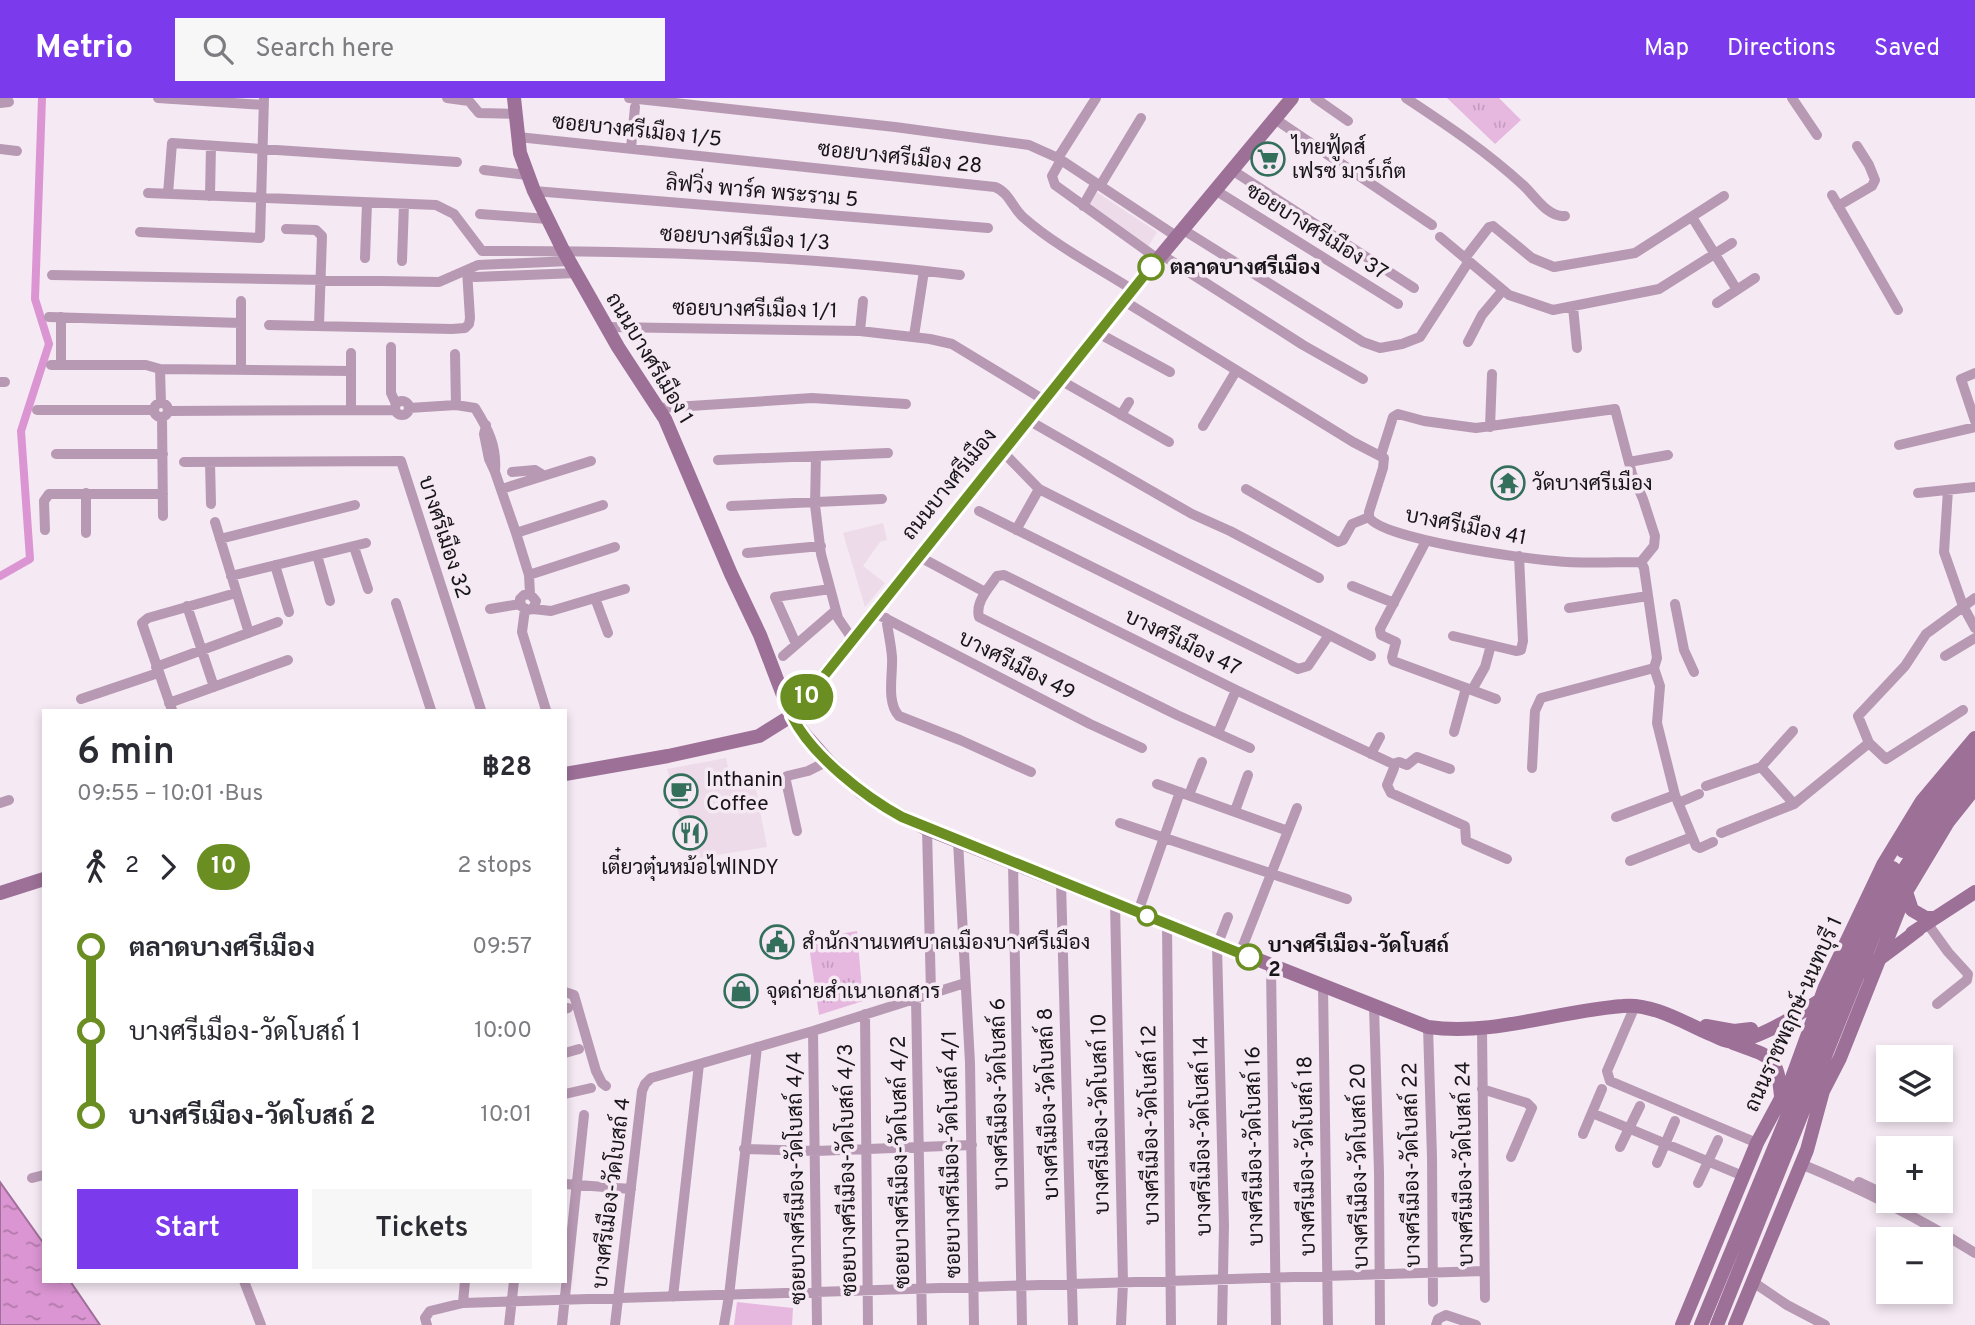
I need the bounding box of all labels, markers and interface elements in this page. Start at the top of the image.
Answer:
search box [175,18,665,81]
text: Metrio [35,28,133,70]
icon: search [199,30,237,68]
text: Search here [255,33,394,66]
text: Map [1644,34,1689,64]
text: Directions [1727,34,1836,64]
text: Saved [1874,34,1940,64]
street label: ซอยบางศรีเมือง 1/5 [551,107,723,154]
place label: ไทยฟู้ดส์ เฟรซ มาร์เก็ต [1290,133,1406,186]
street label: ซอยบางศรีเมือง 28 [816,134,984,181]
supermarket icon: ไทยฟู้ดส์ เฟรซ มาร์เก็ต [1249,140,1287,178]
street label: ลิฟวิ่ง พาร์ค พระราม 5 [664,164,860,214]
street label: ซอยบางศรีเมือง 37 [1240,176,1394,287]
street label: ซอยบางศรีเมือง 1/3 [659,220,831,257]
marker: ตลาดบางศรีเมือง [1138,254,1164,280]
place label: ตลาดบางศรีเมือง [1170,254,1320,282]
street label: ถนนบางศรีเมือง 1 [599,287,700,430]
street label: ซอยบางศรีเมือง 1/1 [672,294,838,325]
street label: ถนนบางศรีเมือง [895,422,1004,546]
temple icon: วัดบางศรีเมือง [1489,464,1527,502]
place label: วัดบางศรีเมือง [1532,469,1653,498]
street label: บางศรีเมือง 32 [411,472,478,602]
street label: บางศรีเมือง 41 [1403,501,1529,552]
street label: บางศรีเมือง 47 [1120,602,1246,683]
street label: บางศรีเมือง 49 [953,624,1080,707]
line badge: 10 [776,674,838,720]
text: 10 [794,682,820,712]
text: 6 min [77,729,175,778]
text: ฿28 [482,752,532,785]
place label: Inthanin Coffee [706,767,783,818]
cafe icon: Inthanin Coffee [662,772,700,810]
text: 09:55 – 10:01 · Bus [77,780,263,809]
restaurant icon: เตี๋ยวตุ๋นหม้อไฟINDY [671,814,709,852]
place label: เตี๋ยวตุ๋นหม้อไฟINDY [601,847,779,882]
icon: walk [77,848,115,886]
icon: forward [149,848,187,886]
text: 2 [125,852,139,881]
text: 10 [211,852,236,882]
text: 2 stops [457,852,532,881]
unlabelled marker [1137,906,1157,926]
street label: ถนนราชพฤกษ์-นนทบุรี 1 [1737,912,1850,1117]
public building icon: สำนักงานเทศบาลเมืองบางศรีเมือง [758,923,796,961]
place label: สำนักงานเทศบาลเมืองบางศรีเมือง [802,928,1090,957]
place label: บางศรีเมือง-วัดโบสถ์ 2 [1268,931,1450,984]
text: ตลาดบางศรีเมือง [129,933,315,966]
text: 09:57 [472,933,532,962]
marker: บางศรีเมือง-วัดโบสถ์ 2 [1236,944,1262,970]
shop icon: จุดถ่ายสำเนาเอกสาร [722,972,760,1010]
place label: จุดถ่ายสำเนาเอกสาร [766,979,940,1006]
street label: บางศรีเมือง-วัดโบสถ์ 6 [983,998,1016,1190]
street label: บางศรีเมือง-วัดโบสถ์ 8 [1031,1007,1066,1201]
street label: บางศรีเมือง-วัดโบสถ์ 10 [1084,1013,1117,1215]
text: บางศรีเมือง-วัดโบสถ์ 1 [129,1017,361,1050]
text: 10:00 [474,1017,532,1046]
street label: บางศรีเมือง-วัดโบสถ์ 12 [1134,1025,1167,1225]
street label: ซอยบางศรีเมือง-วัดโบสถ์ 4/1 [935,1030,968,1278]
street label: ซอยบางศรีเมือง-วัดโบสถ์ 4/2 [884,1035,917,1289]
street label: บางศรีเมือง-วัดโบสถ์ 14 [1186,1036,1219,1236]
street label: ซอยบางศรีเมือง-วัดโบสถ์ 4/3 [831,1043,864,1297]
map controls [1876,1045,1953,1304]
button: layers [1876,1045,1953,1122]
street label: บางศรีเมือง-วัดโบสถ์ 16 [1238,1046,1271,1246]
street label: ซอยบางศรีเมือง-วัดโบสถ์ 4/4 [780,1051,813,1305]
street label: บางศรีเมือง-วัดโบสถ์ 18 [1290,1056,1323,1256]
street label: บางศรีเมือง-วัดโบสถ์ 24 [1448,1061,1481,1267]
street label: บางศรีเมือง-วัดโบสถ์ 22 [1395,1062,1428,1268]
street label: บางศรีเมือง-วัดโบสถ์ 20 [1343,1063,1376,1269]
street label: บางศรีเมือง-วัดโบสถ์ 4 [585,1096,638,1290]
text: บางศรีเมือง-วัดโบสถ์ 2 [129,1101,376,1134]
text: 10:01 [480,1101,532,1130]
button: + [1876,1136,1953,1213]
button: Start [77,1189,298,1269]
button: Tickets [312,1189,532,1269]
button: − [1876,1227,1953,1304]

